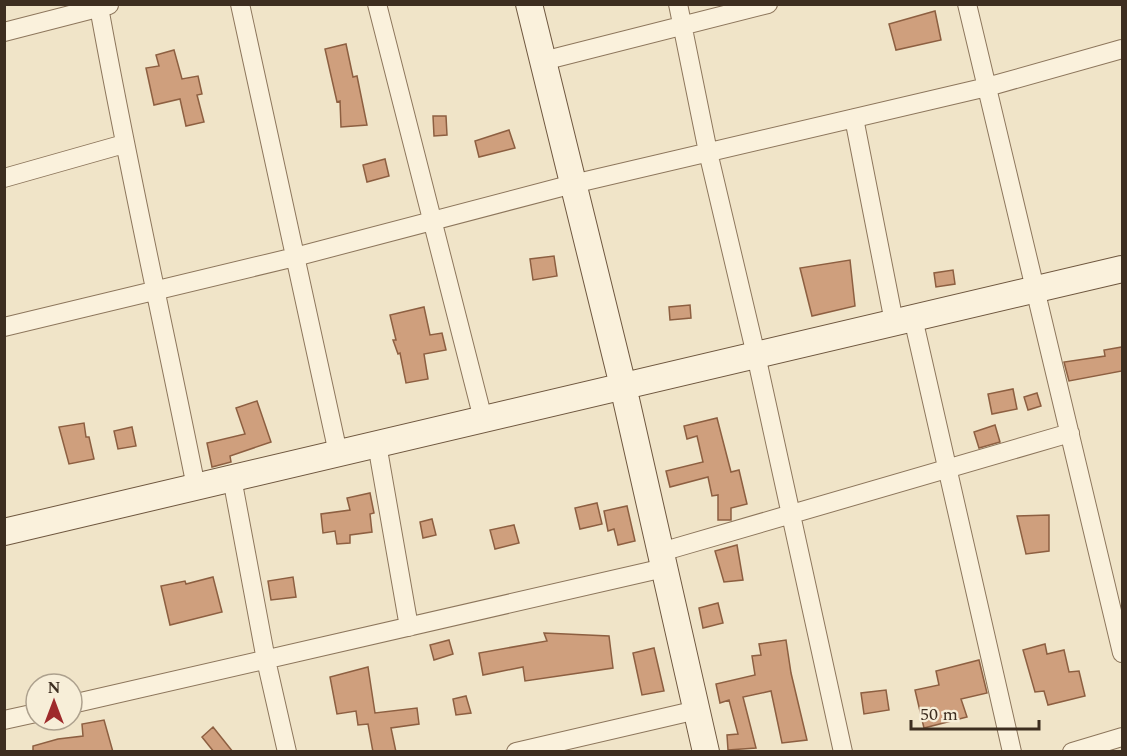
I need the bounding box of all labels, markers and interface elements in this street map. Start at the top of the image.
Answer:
north arrow [24,672,84,732]
text: N [47,676,61,700]
scale bar [911,693,1038,731]
text: 50 m [920,701,958,728]

